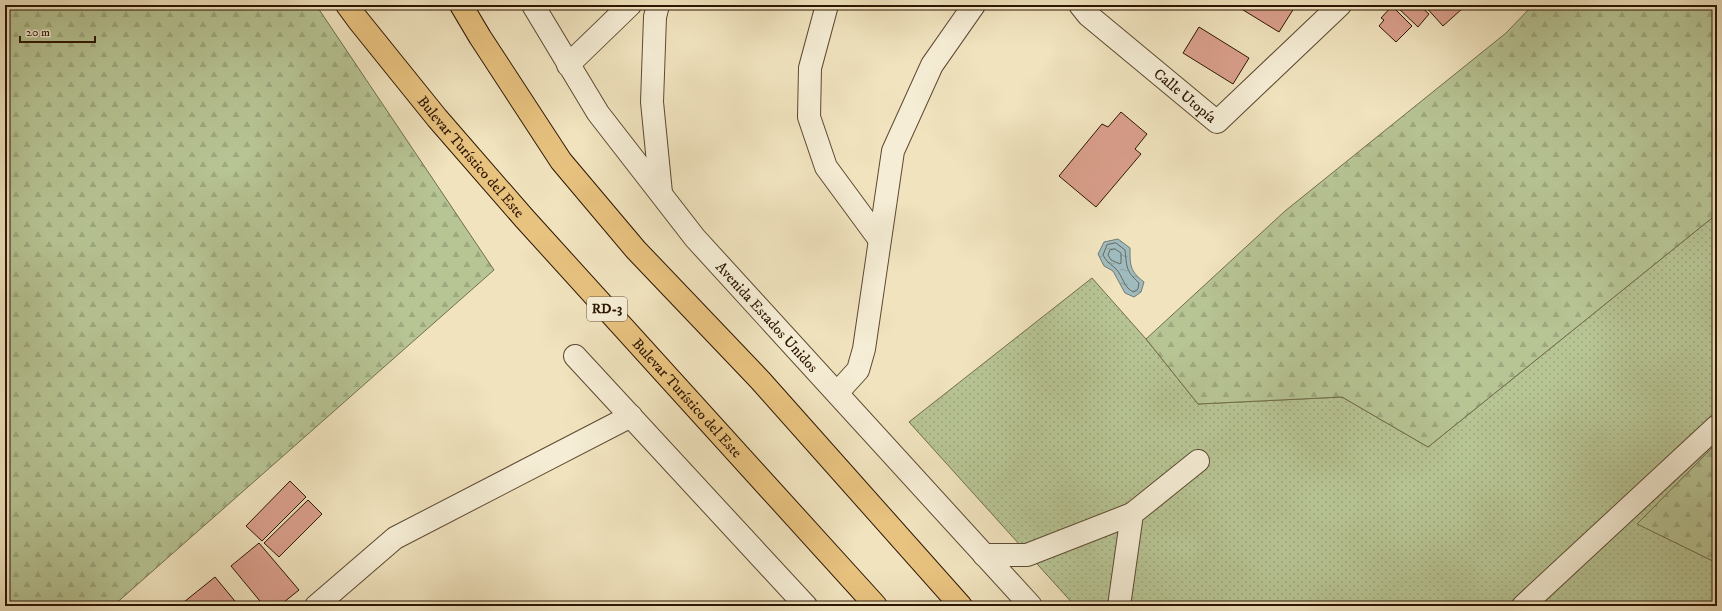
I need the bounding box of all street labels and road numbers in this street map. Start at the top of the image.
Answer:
street label: Calle Utopía [1150,64,1221,128]
street label: Bulevar Turístico del Este [413,92,529,222]
street label: Avenida Estados Unidos [712,257,822,376]
road number: RD-3 [587,297,627,321]
street label: Bulevar Turístico del Este [628,334,746,462]

